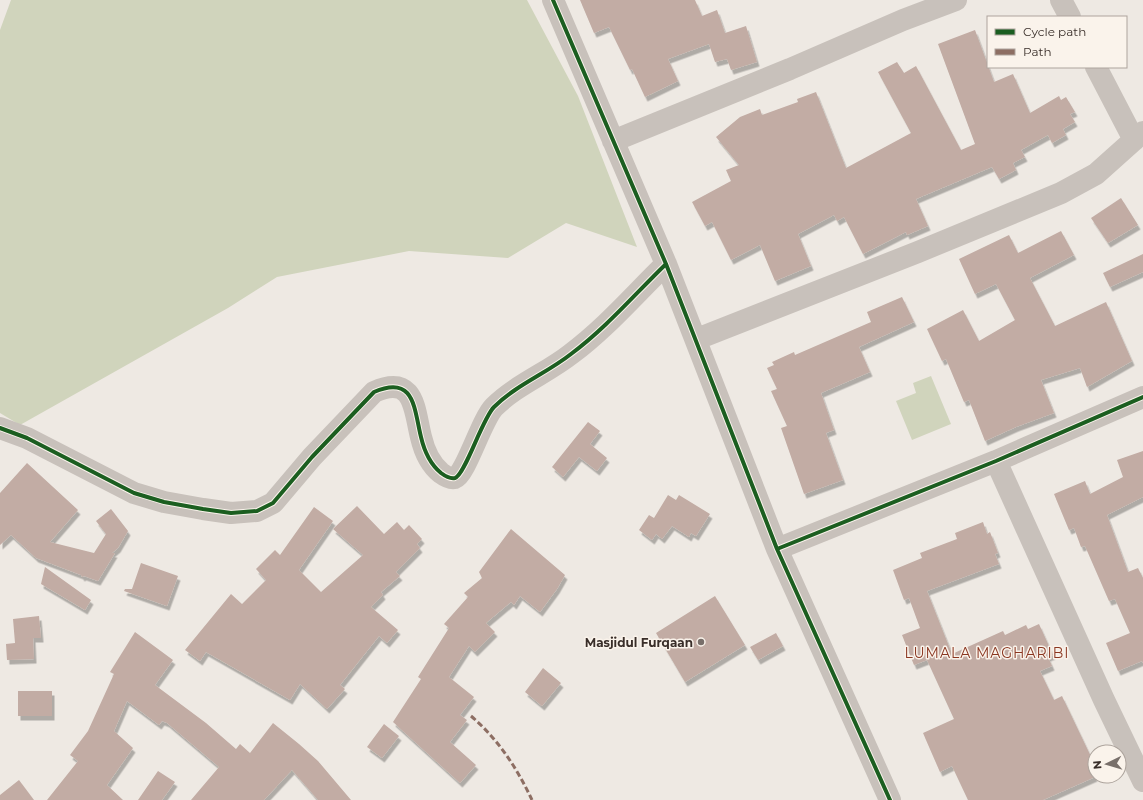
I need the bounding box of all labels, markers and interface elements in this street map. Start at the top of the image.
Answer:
legend [987,16,1127,68]
text: Cycle path [1023,24,1086,39]
text: Path [1023,44,1052,59]
place label: Masjidul Furqaan [585,635,693,650]
marker: Masjidul Furqaan [696,637,706,647]
district label: LUMALA MAGHARIBI [904,644,1070,662]
north arrow [1087,744,1127,784]
text: N [1090,760,1104,770]

